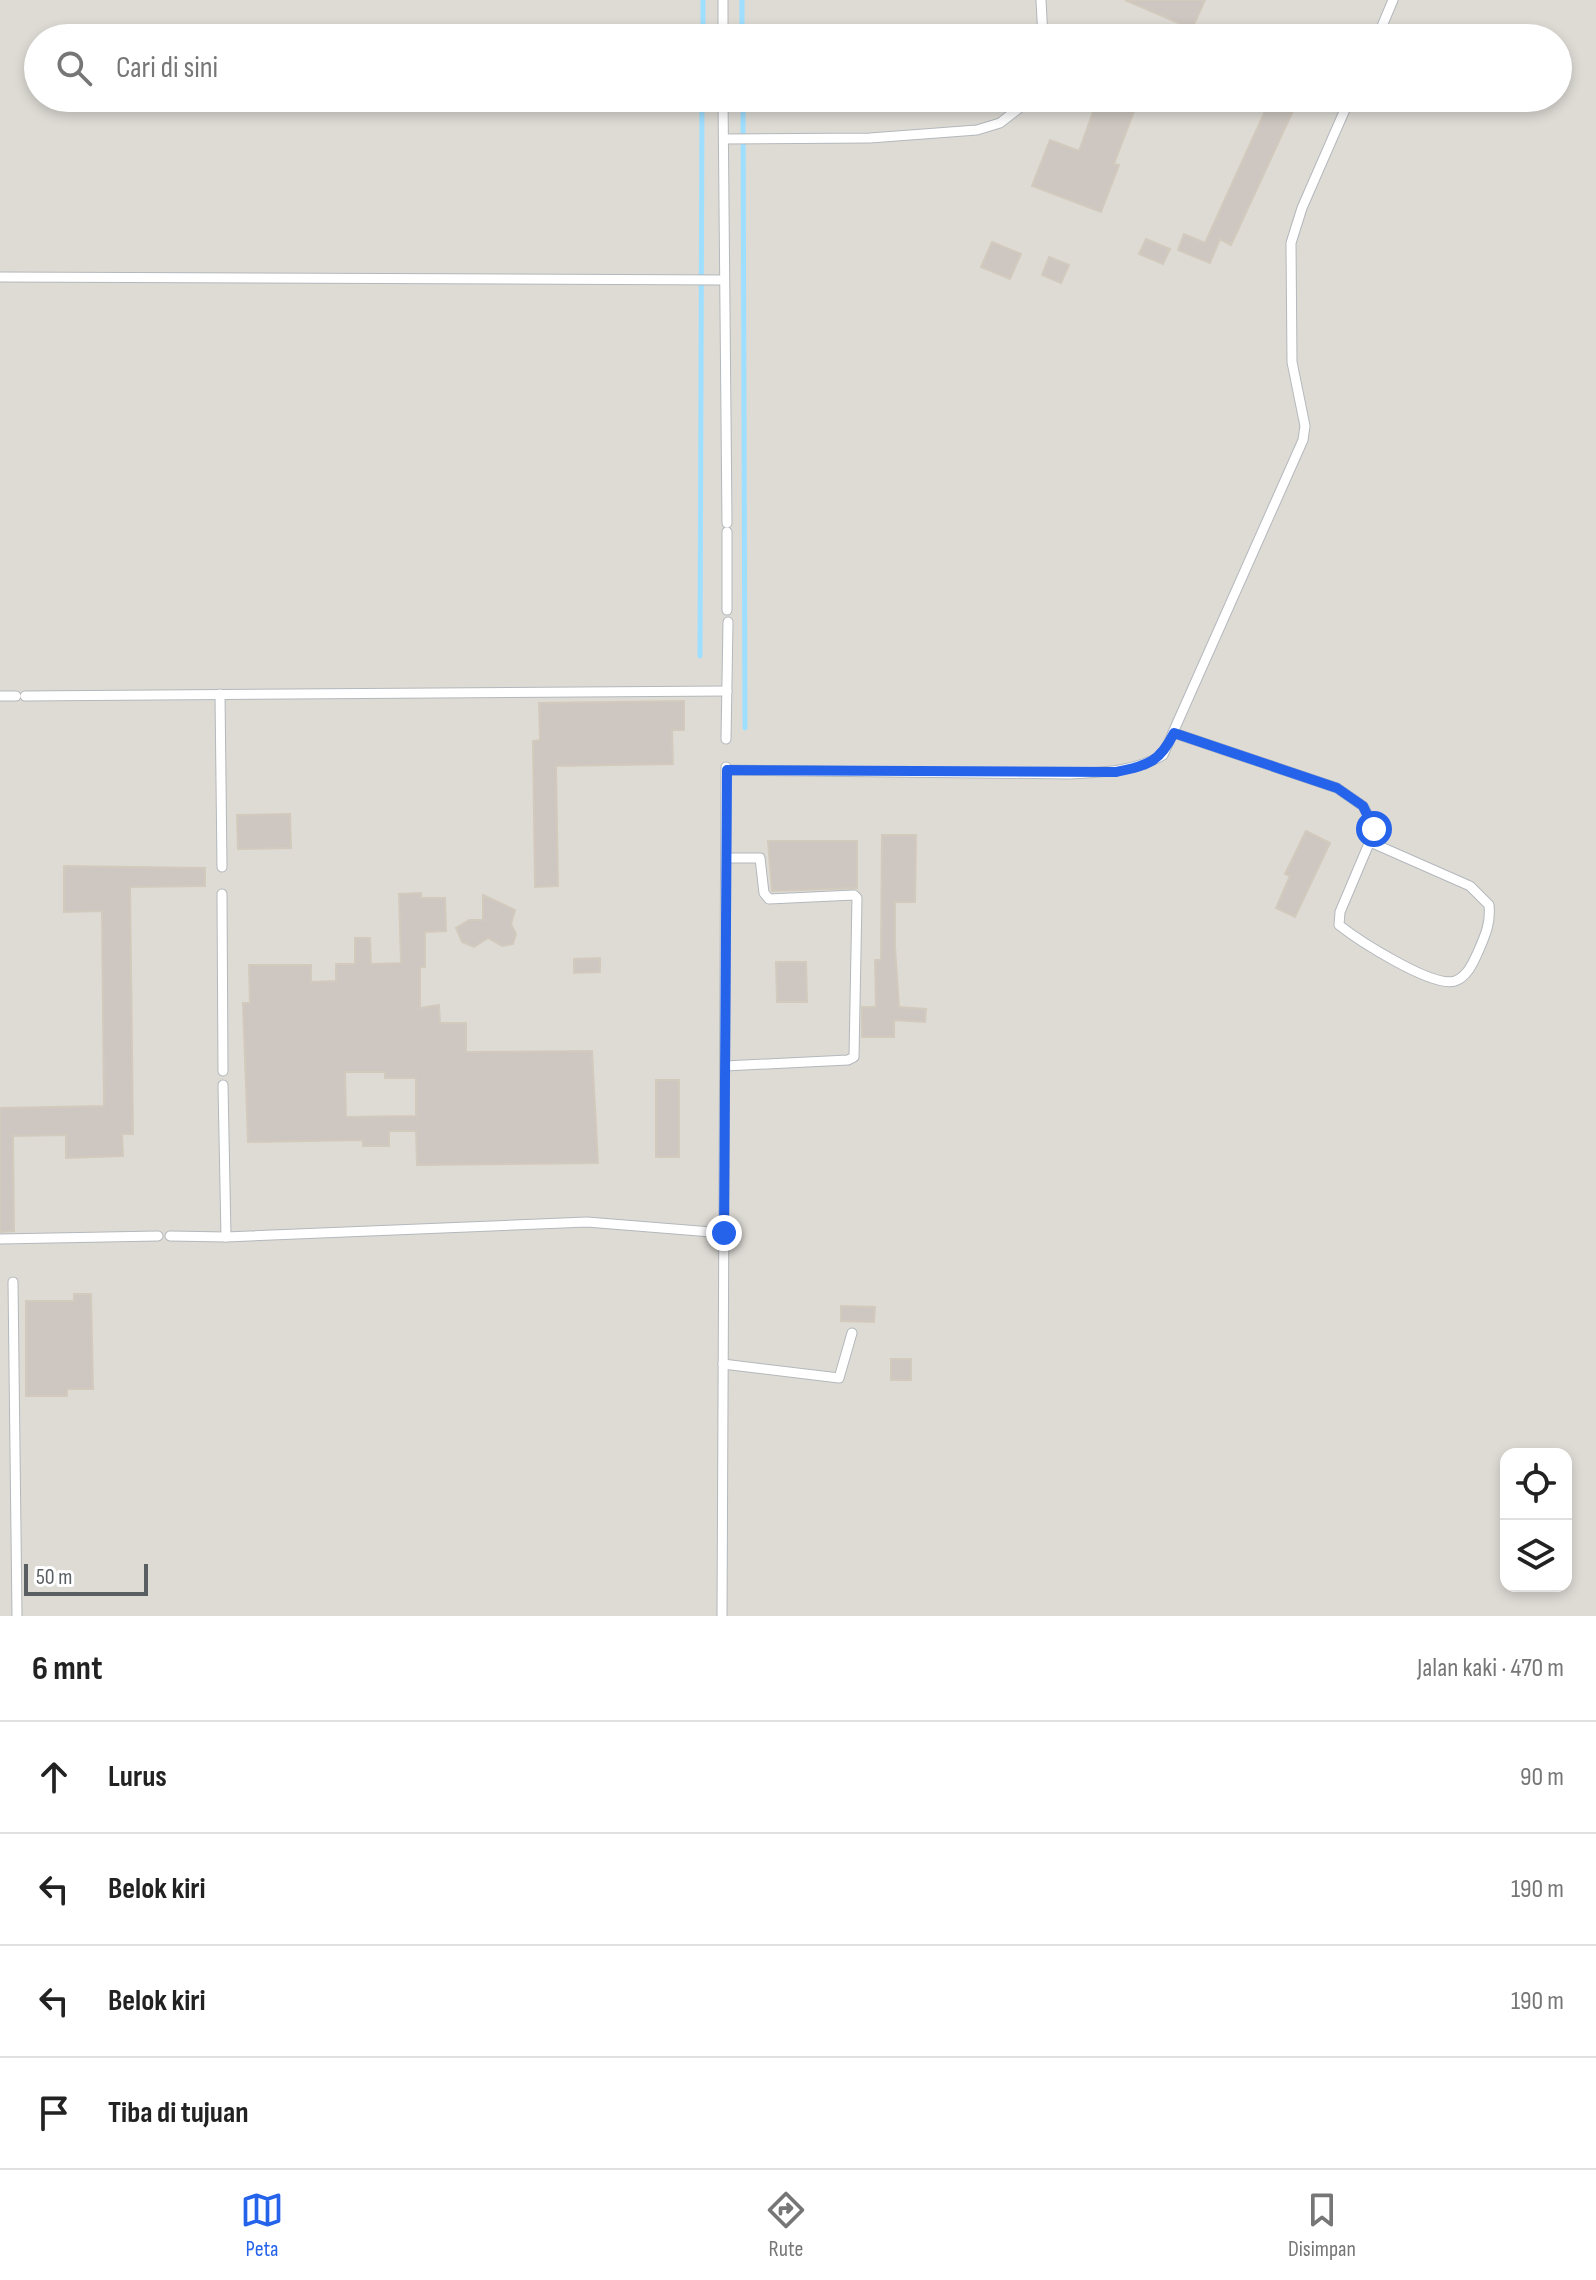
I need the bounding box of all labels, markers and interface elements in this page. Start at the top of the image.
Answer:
search box [24,24,1572,112]
icon: search [52,46,96,90]
text: Cari di sini [116,50,218,86]
route start [1356,811,1392,847]
route end [706,1215,742,1251]
map controls [1500,1448,1572,1592]
button: locate [1500,1448,1572,1520]
button: layers [1500,1520,1572,1592]
scale bar [24,1560,148,1596]
text: 50 m [36,1564,72,1591]
text: 6 mnt [32,1648,102,1689]
text: Jalan kaki · 470 m [1417,1653,1564,1684]
icon: ahead [32,1755,76,1799]
text: Lurus [108,1759,167,1795]
text: 90 m [1520,1762,1564,1793]
icon: left [32,1867,76,1911]
text: Belok kiri [108,1871,206,1907]
text: 190 m [1511,1874,1564,1905]
icon: left [32,1979,76,2023]
text: Belok kiri [108,1983,206,2019]
text: 190 m [1511,1986,1564,2017]
icon: arrive [32,2091,76,2135]
text: Tiba di tujuan [108,2095,249,2131]
tab: Peta [240,2188,284,2263]
tab: Rute [764,2188,808,2263]
tab: Disimpan [1288,2188,1356,2263]

